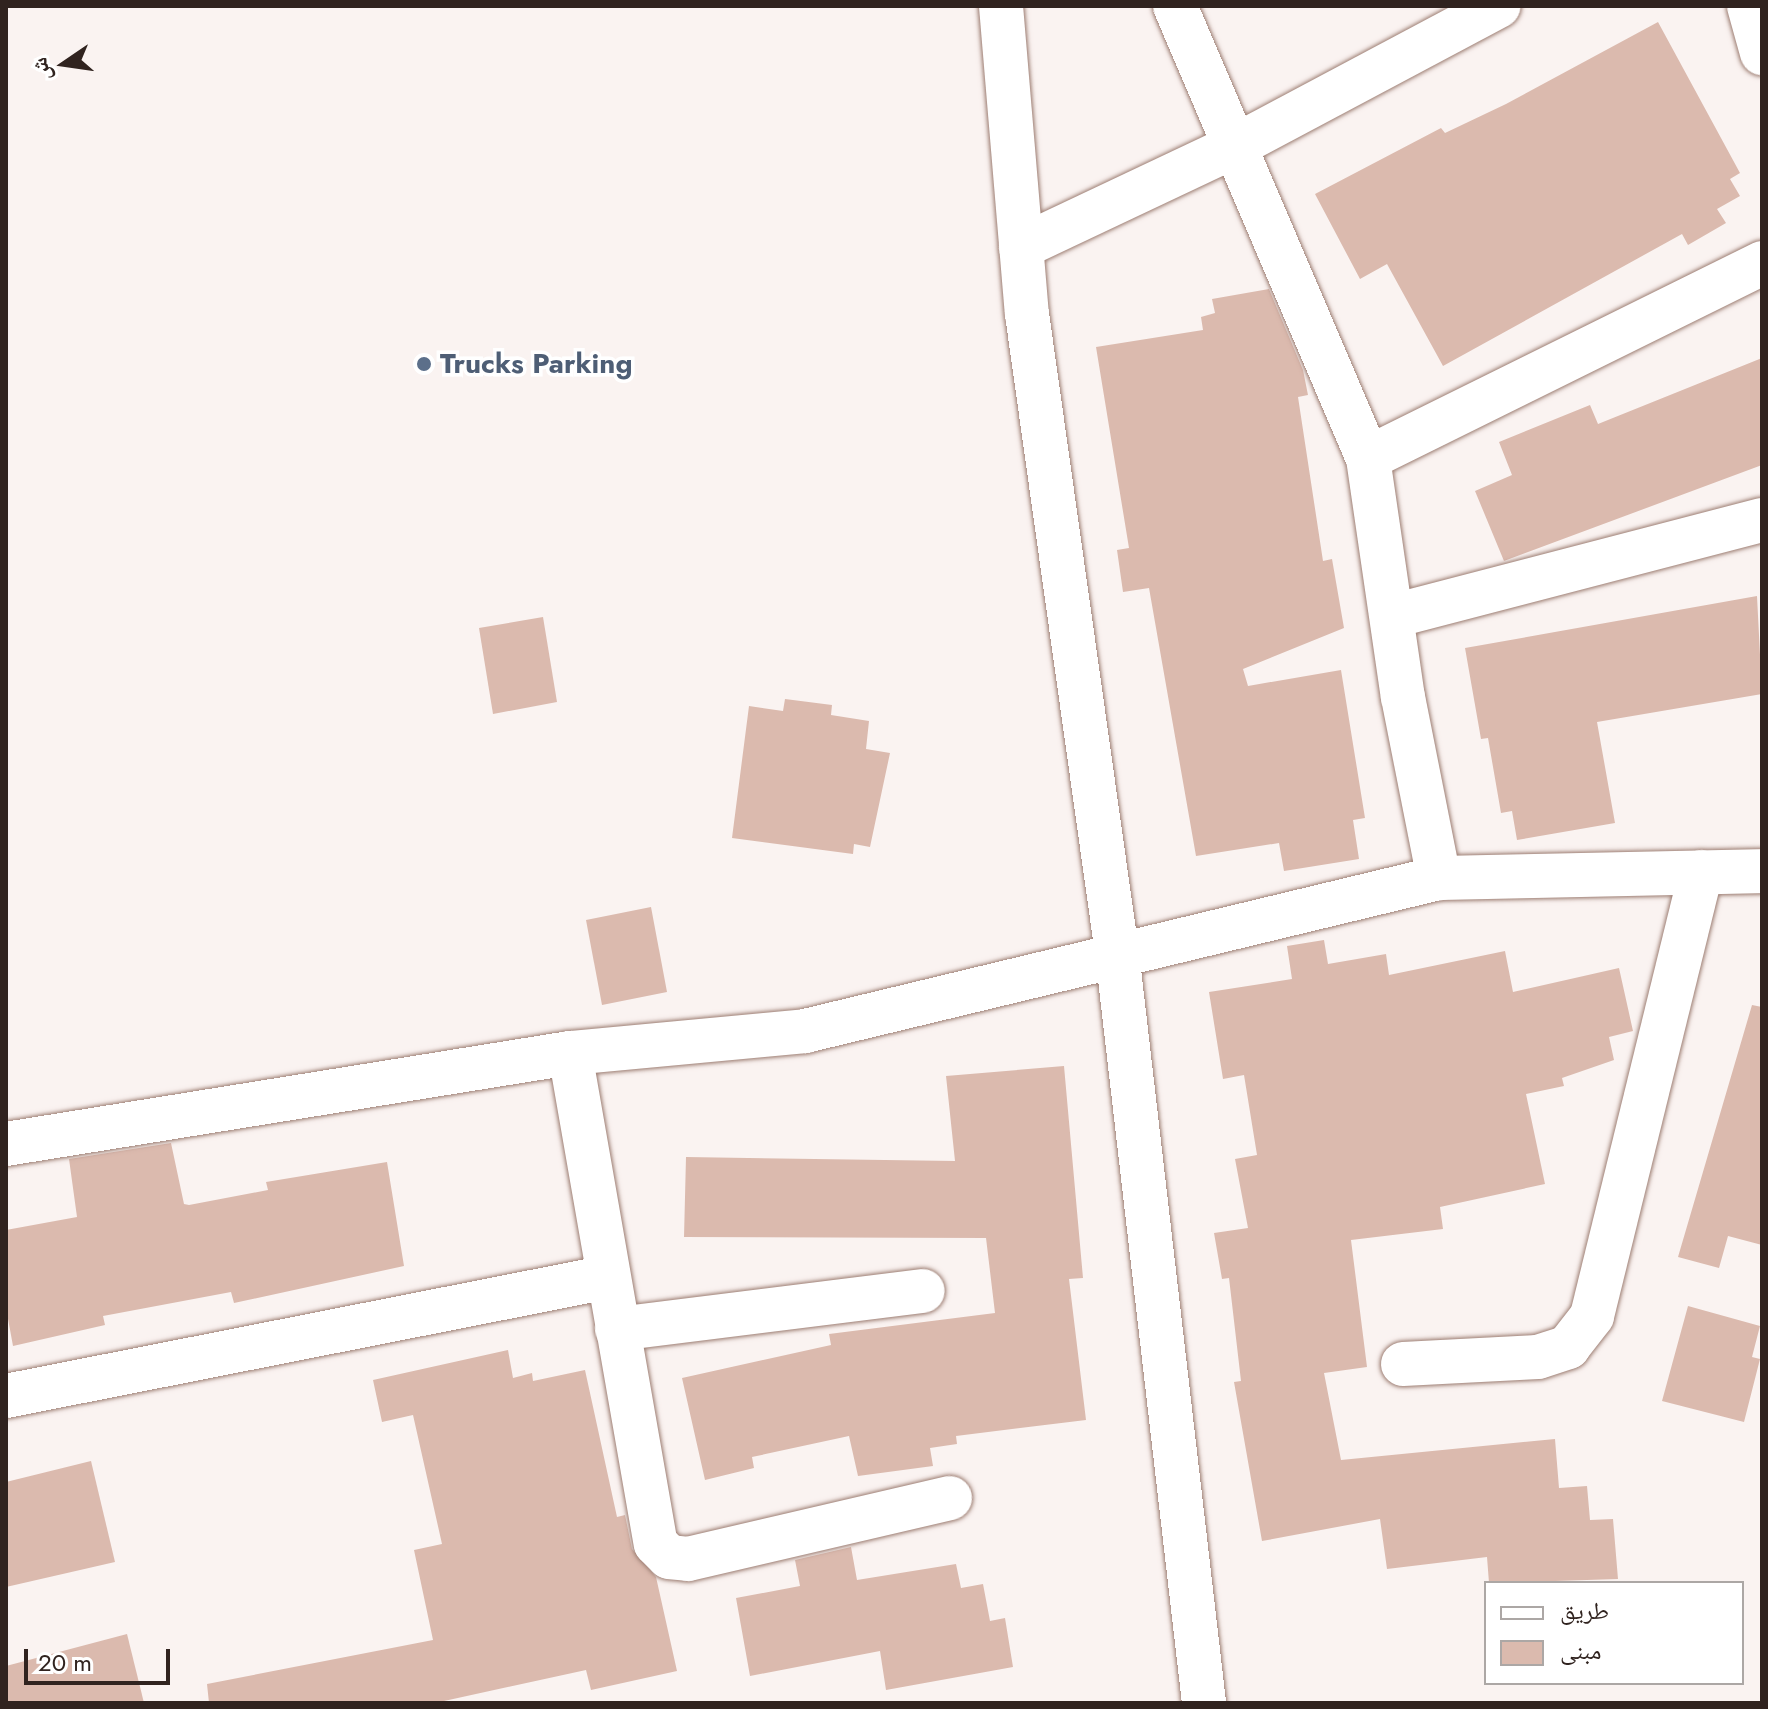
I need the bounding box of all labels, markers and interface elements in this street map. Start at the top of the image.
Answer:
north arrow [24,24,104,104]
text: ش [22,54,59,84]
place label: Trucks Parking [440,347,632,381]
marker: Trucks Parking [415,355,433,373]
legend [1484,1581,1744,1685]
text: طريق [1560,1593,1609,1628]
scale bar [28,1633,174,1683]
text: مبنى [1560,1633,1601,1668]
text: 20 m [38,1645,92,1680]

